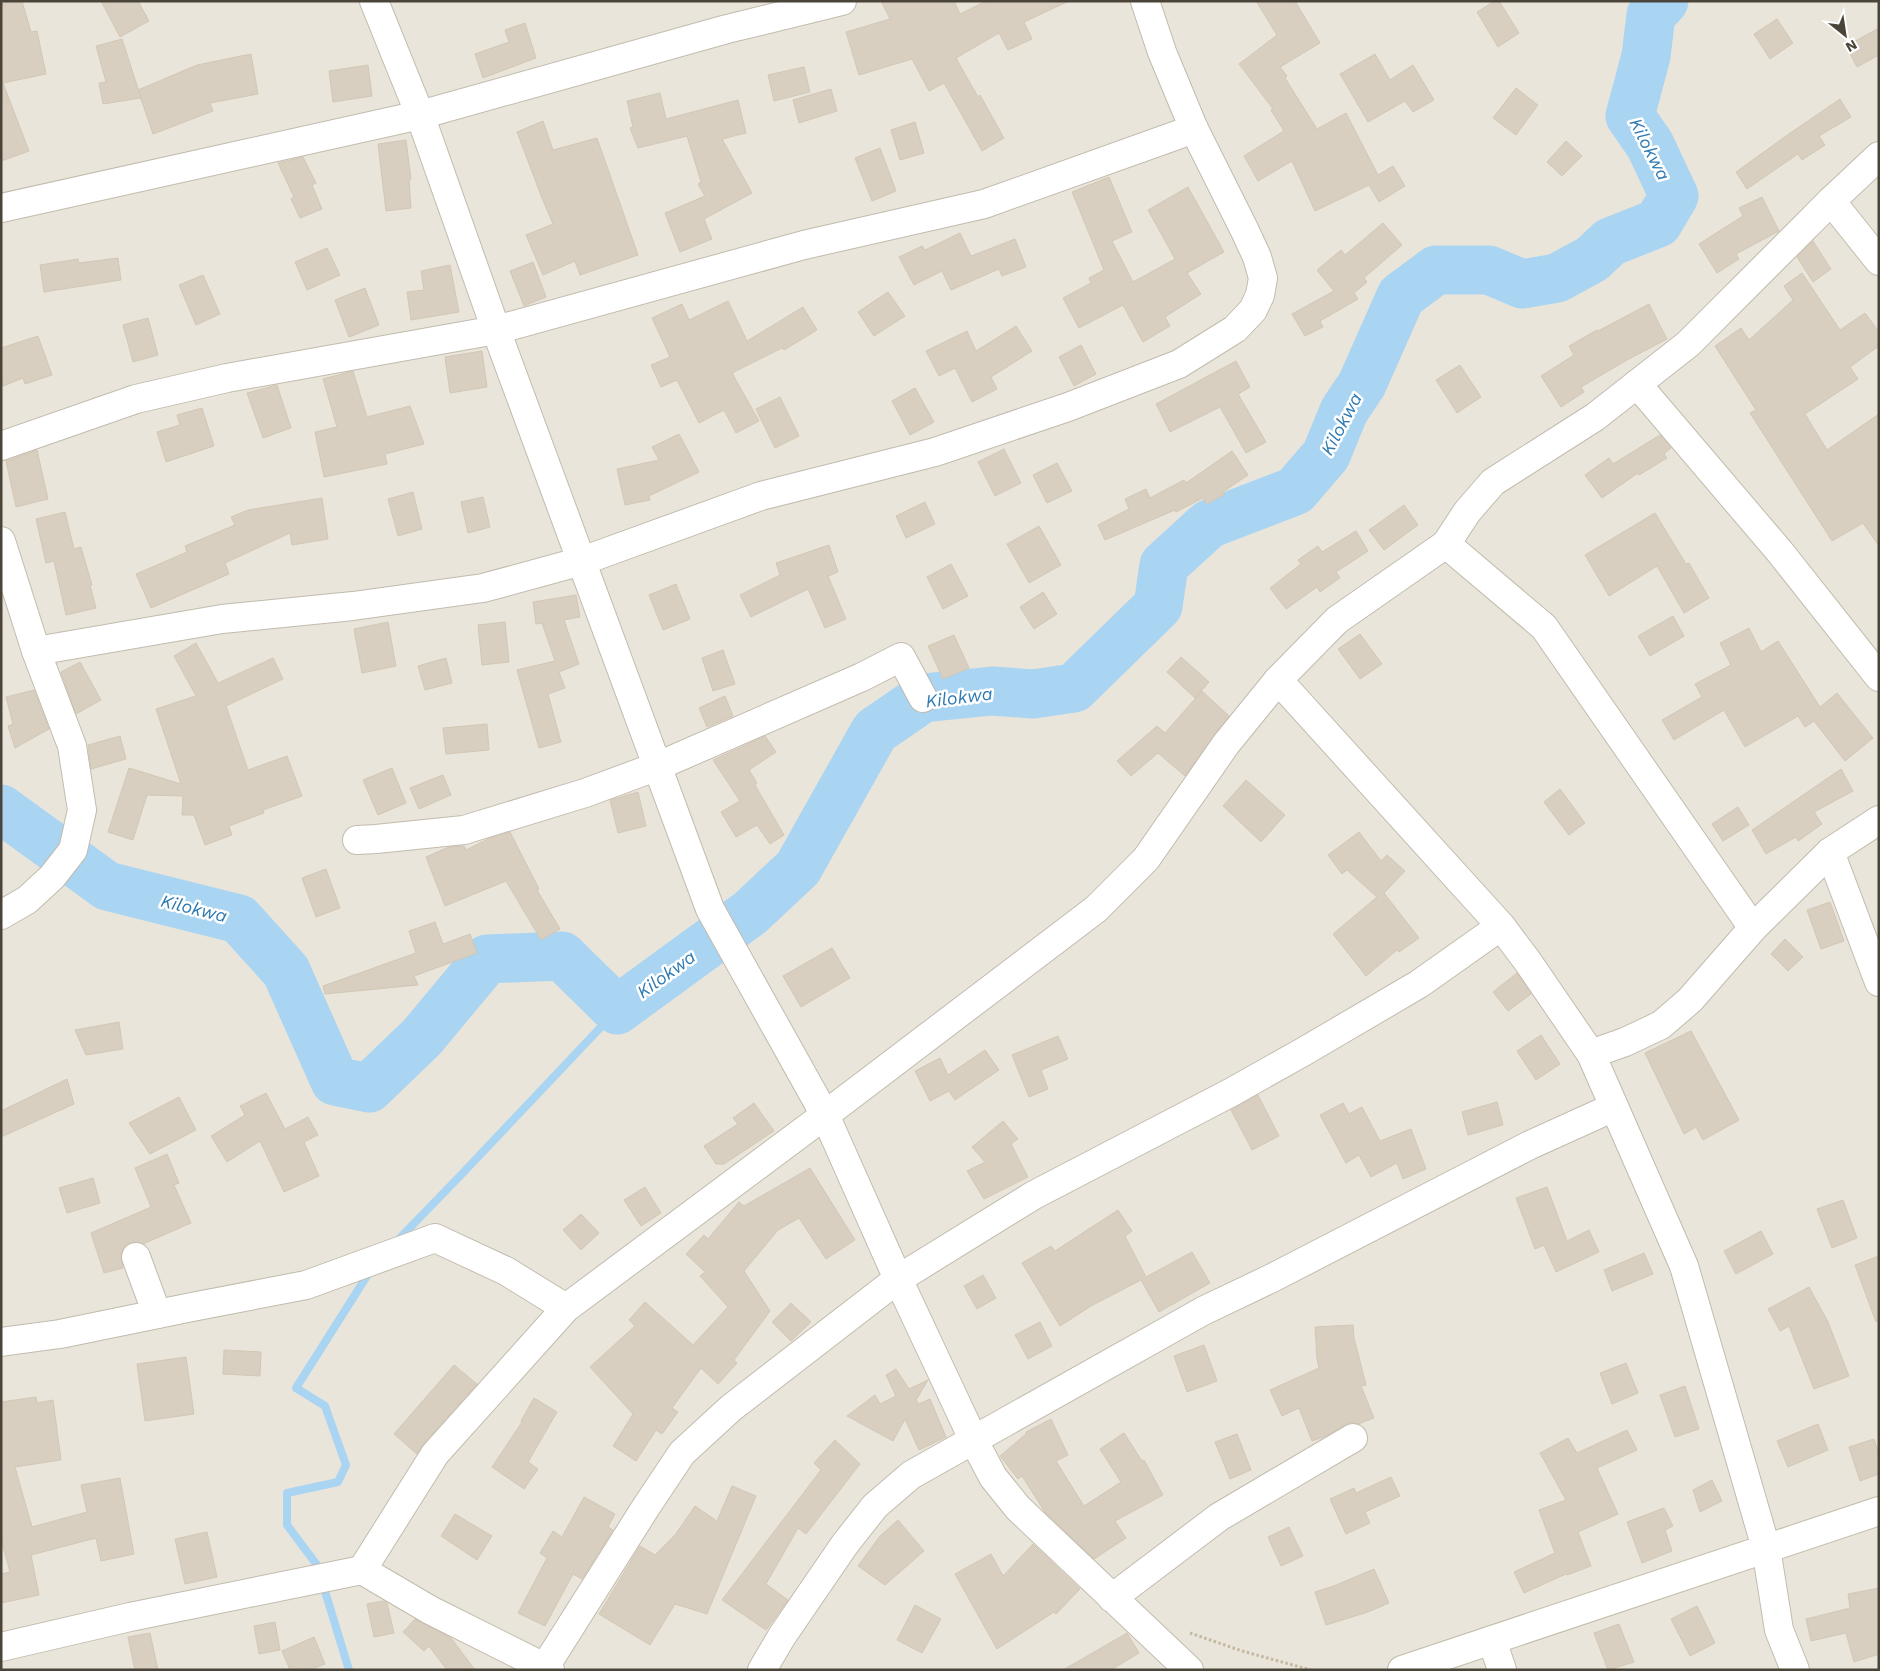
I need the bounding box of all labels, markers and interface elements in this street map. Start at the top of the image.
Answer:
north arrow [1820,10,1870,60]
text: N [1843,37,1860,56]
water label: Kilokwa [1625,114,1675,184]
water label: Kilokwa [1316,389,1366,459]
water label: Kilokwa [924,682,994,712]
water label: Kilokwa [159,890,229,926]
water label: Kilokwa [633,946,699,1002]

